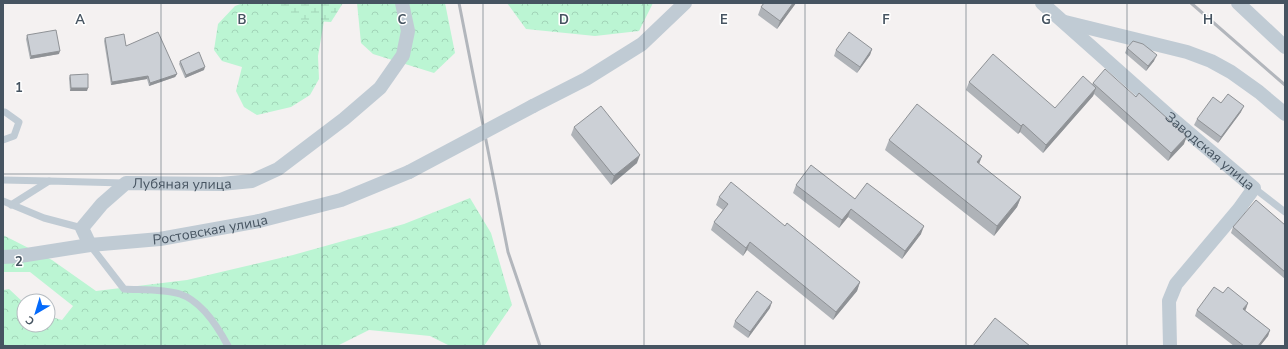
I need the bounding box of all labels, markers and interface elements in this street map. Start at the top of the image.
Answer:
text: A [75,11,85,29]
text: B [238,11,247,29]
text: C [398,11,407,29]
text: D [559,11,569,29]
text: E [720,11,728,29]
text: F [882,11,890,29]
text: G [1041,11,1051,29]
text: H [1203,11,1213,29]
text: 1 [15,79,23,97]
street label: Заводская улица [1161,107,1259,194]
street label: Лубяная улица [132,174,233,194]
street label: Ростовская улица [152,210,270,249]
text: 2 [15,253,23,271]
north arrow [16,293,56,333]
text: С [22,312,38,329]

